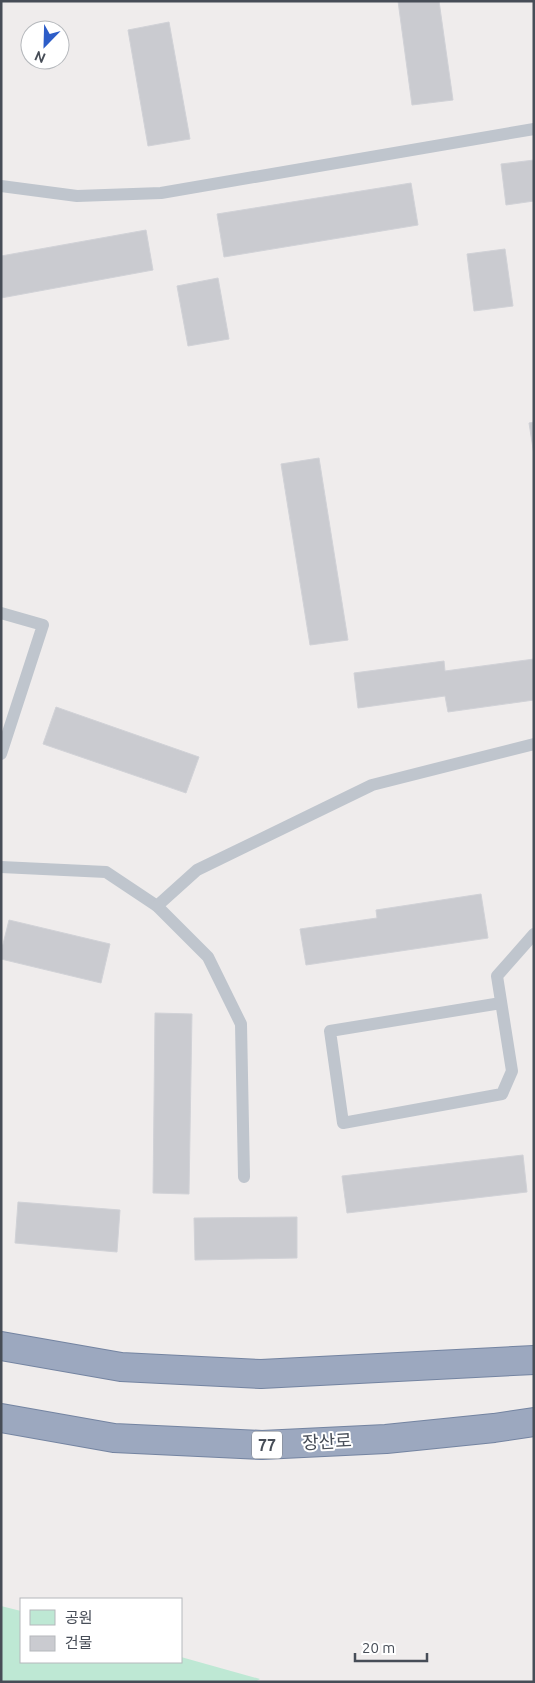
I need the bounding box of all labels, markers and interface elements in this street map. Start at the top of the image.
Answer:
north arrow [20,20,70,70]
text: N [32,48,48,66]
street label: 장산로 [302,1430,352,1452]
road number: 77 [252,1432,282,1458]
legend [20,1598,182,1663]
text: 공원 [65,1609,93,1626]
scale bar [355,1630,428,1662]
text: 건물 [65,1634,93,1651]
text: 20 m [362,1639,395,1656]

